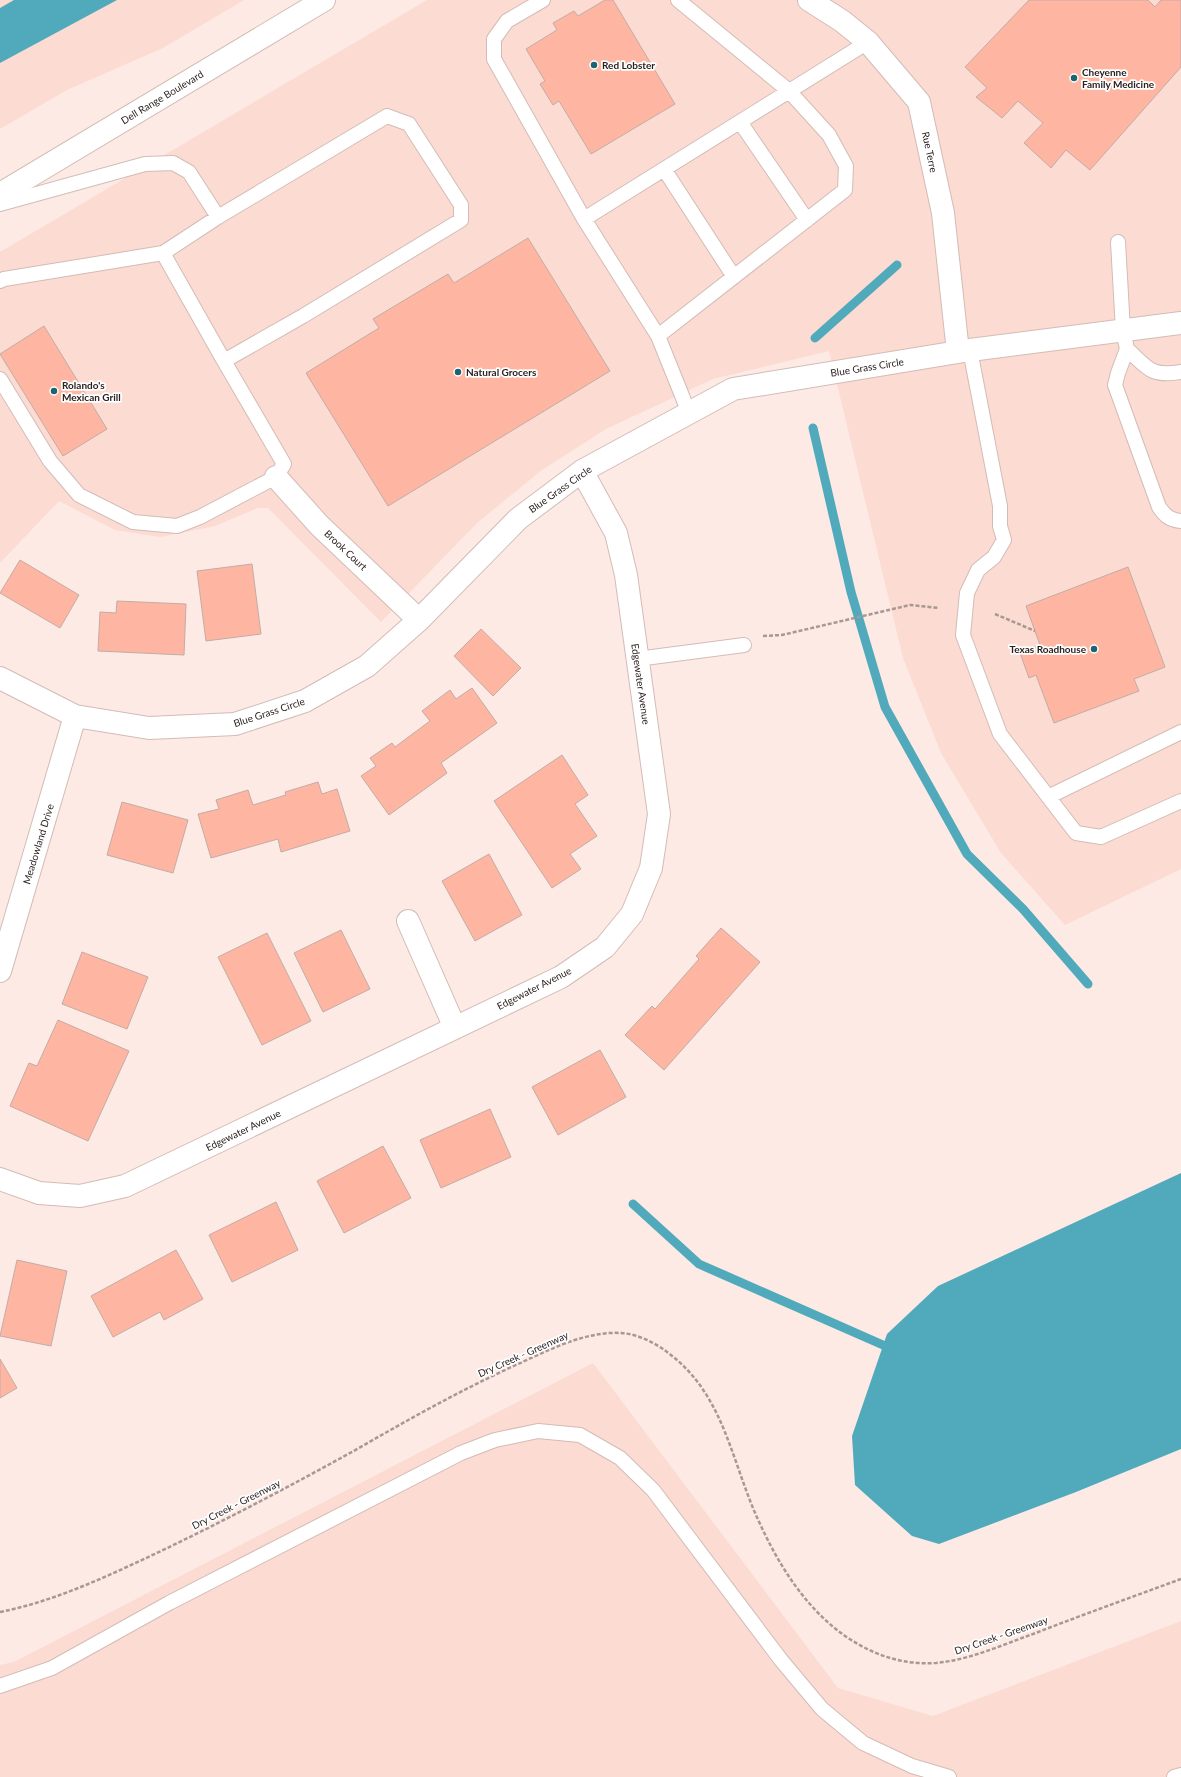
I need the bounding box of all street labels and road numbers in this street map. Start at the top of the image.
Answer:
street label: Dell Range Boulevard [119,68,205,126]
street label: Rue Terre [920,130,940,174]
street label: Blue Grass Circle [829,355,905,379]
street label: Blue Grass Circle [526,463,594,515]
street label: Brook Court [322,527,370,573]
street label: Edgewater Avenue [629,643,653,725]
street label: Blue Grass Circle [232,695,306,729]
street label: Meadowland Drive [20,802,56,886]
street label: Edgewater Avenue [495,964,573,1012]
street label: Edgewater Avenue [204,1107,282,1153]
street label: Dry Creek - Greenway [476,1328,571,1379]
street label: Dry Creek - Greenway [190,1476,283,1532]
street label: Dry Creek - Greenway [953,1613,1050,1657]

